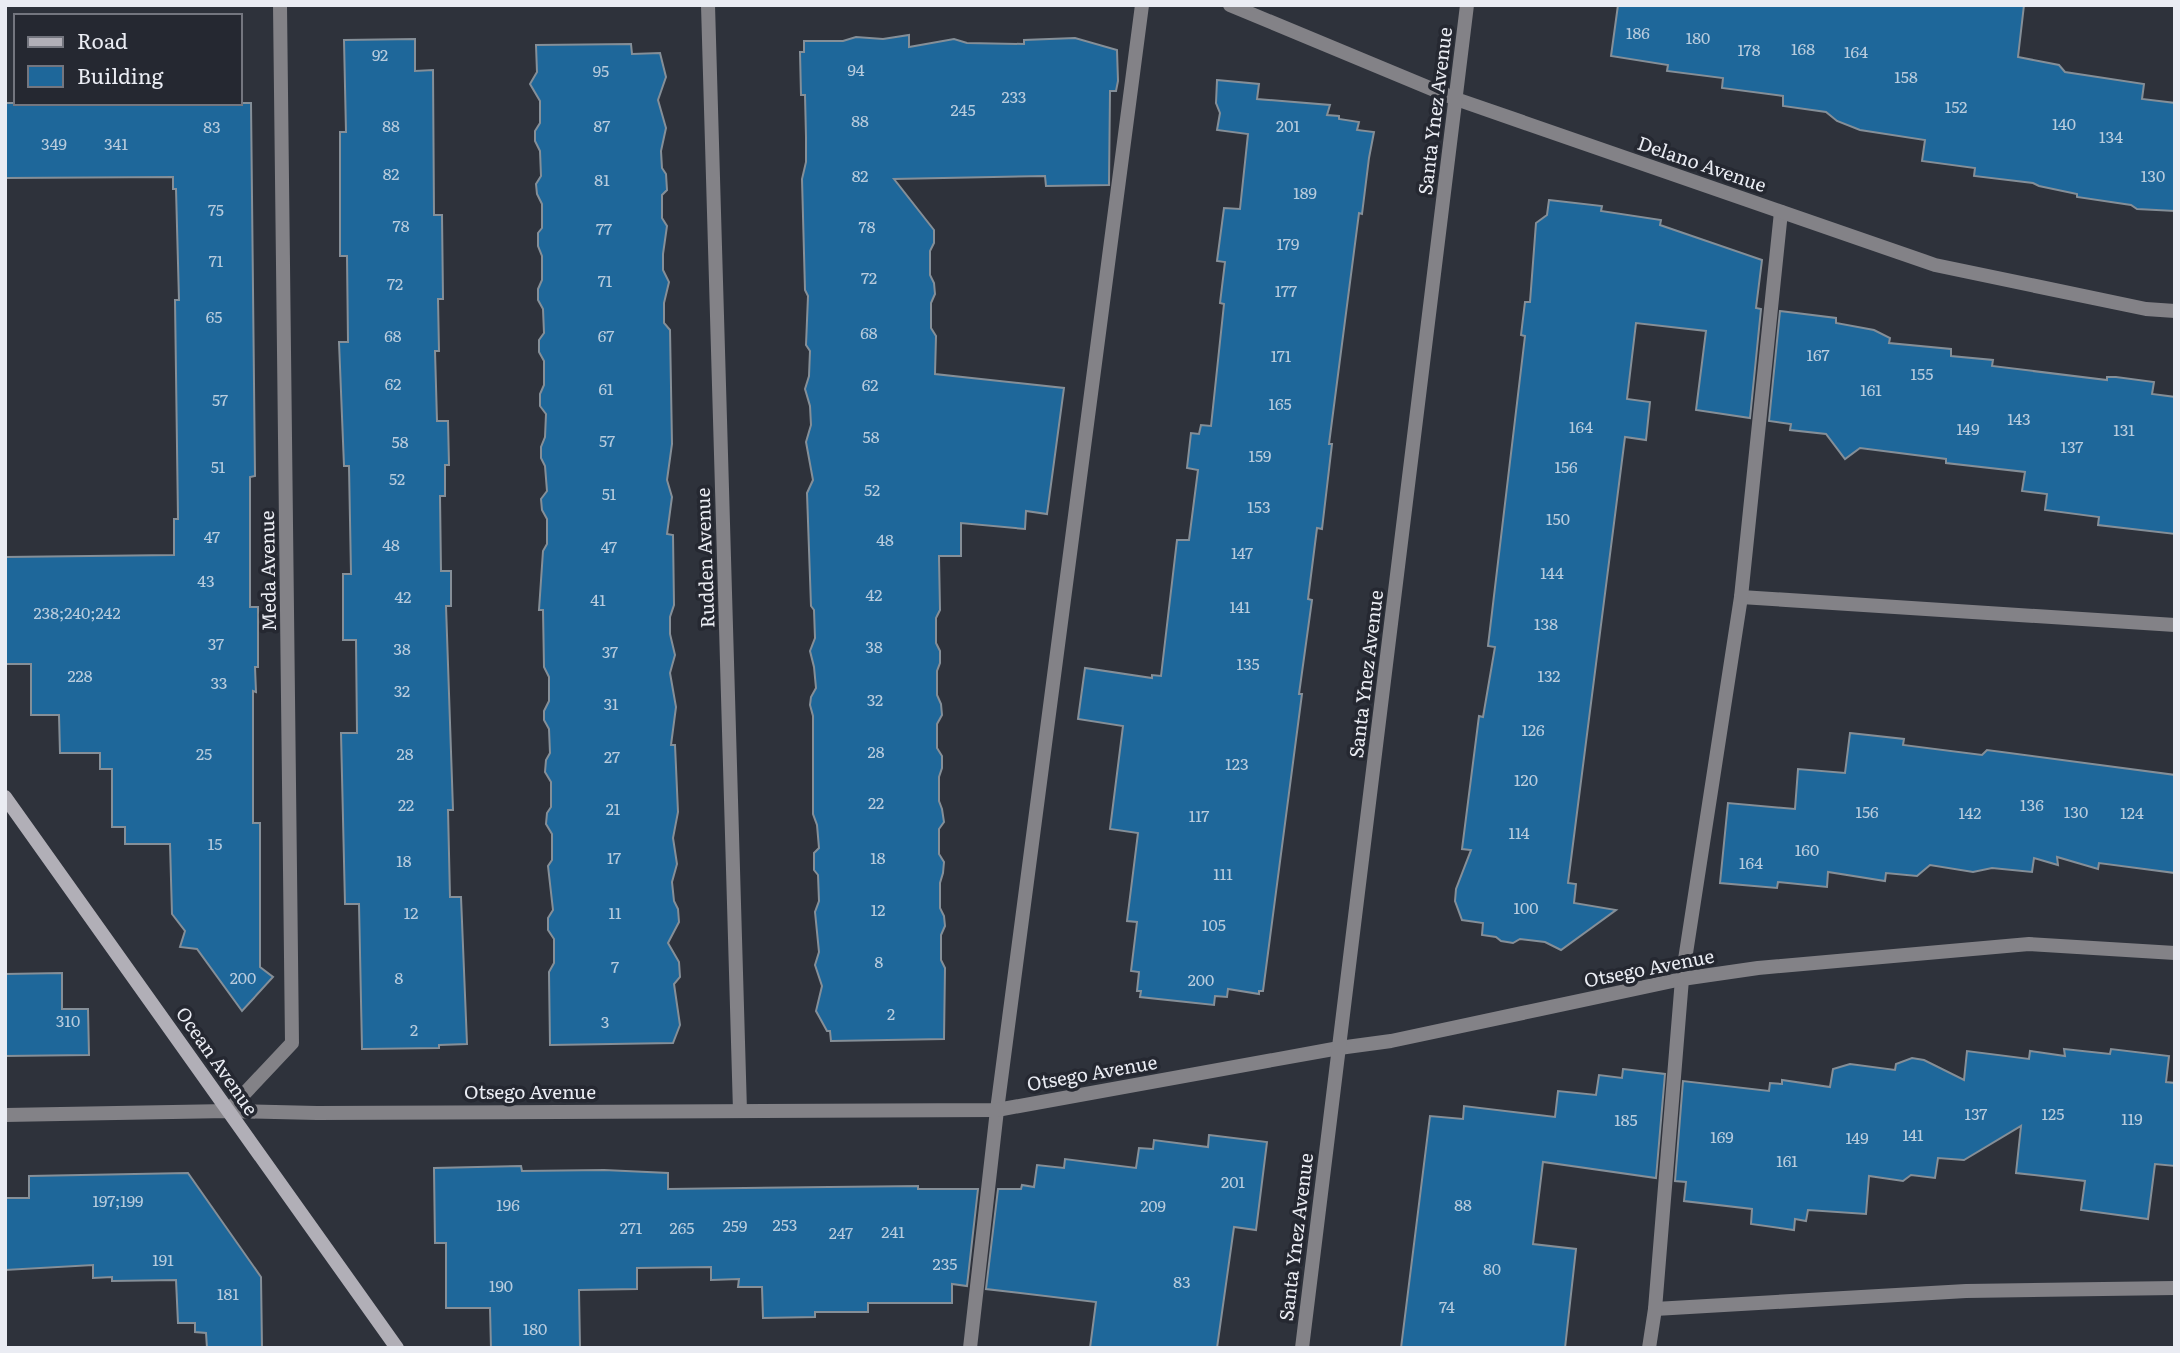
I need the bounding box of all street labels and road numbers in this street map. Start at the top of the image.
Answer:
street label: Santa Ynez Avenue [1410,25,1458,196]
street label: Delano Avenue [1634,128,1771,198]
street label: Rudden Avenue [688,487,720,629]
street label: Meda Avenue [252,510,282,632]
street label: Santa Ynez Avenue [1341,588,1389,759]
street label: Otsego Avenue [1581,941,1716,993]
street label: Ocean Avenue [170,1000,266,1121]
street label: Otsego Avenue [1024,1047,1159,1097]
street label: Otsego Avenue [464,1077,596,1105]
street label: Santa Ynez Avenue [1271,1151,1319,1322]

